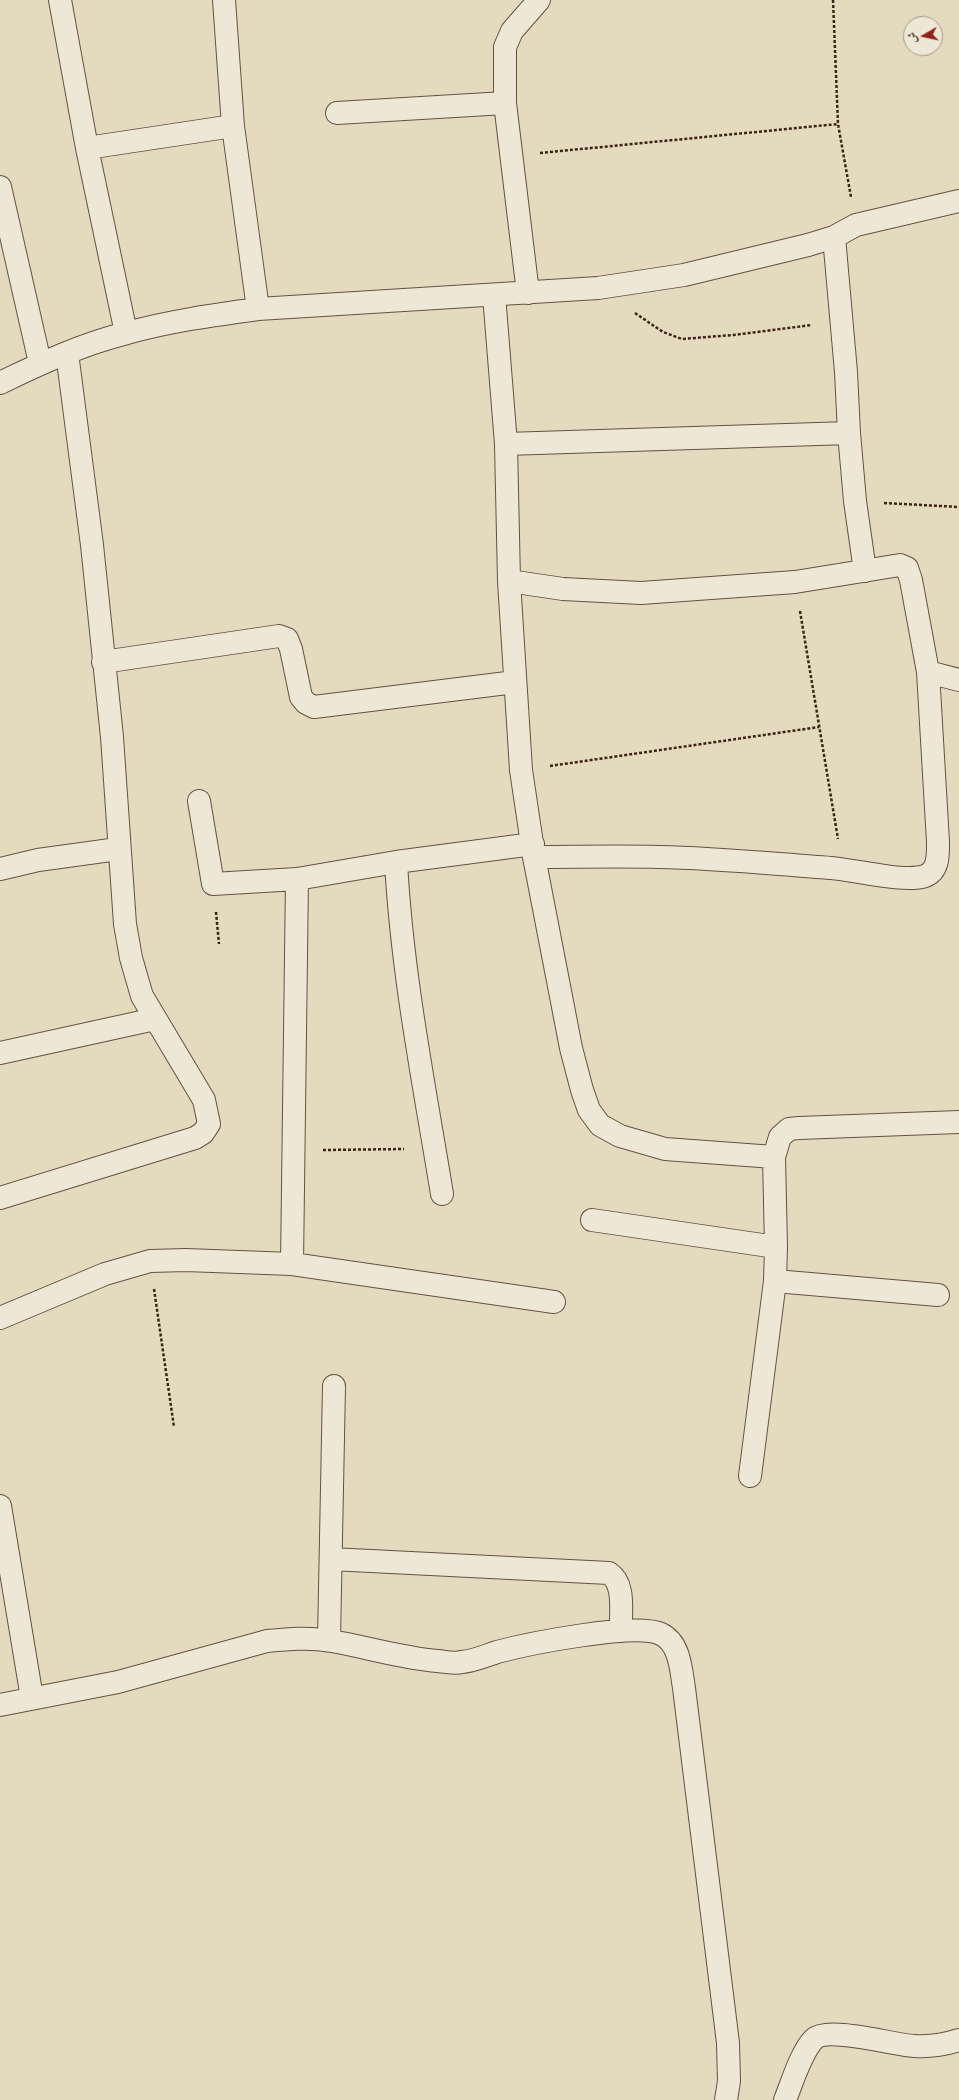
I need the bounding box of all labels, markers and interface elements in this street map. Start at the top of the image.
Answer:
north arrow [903,16,943,56]
text: ش [904,31,920,44]

